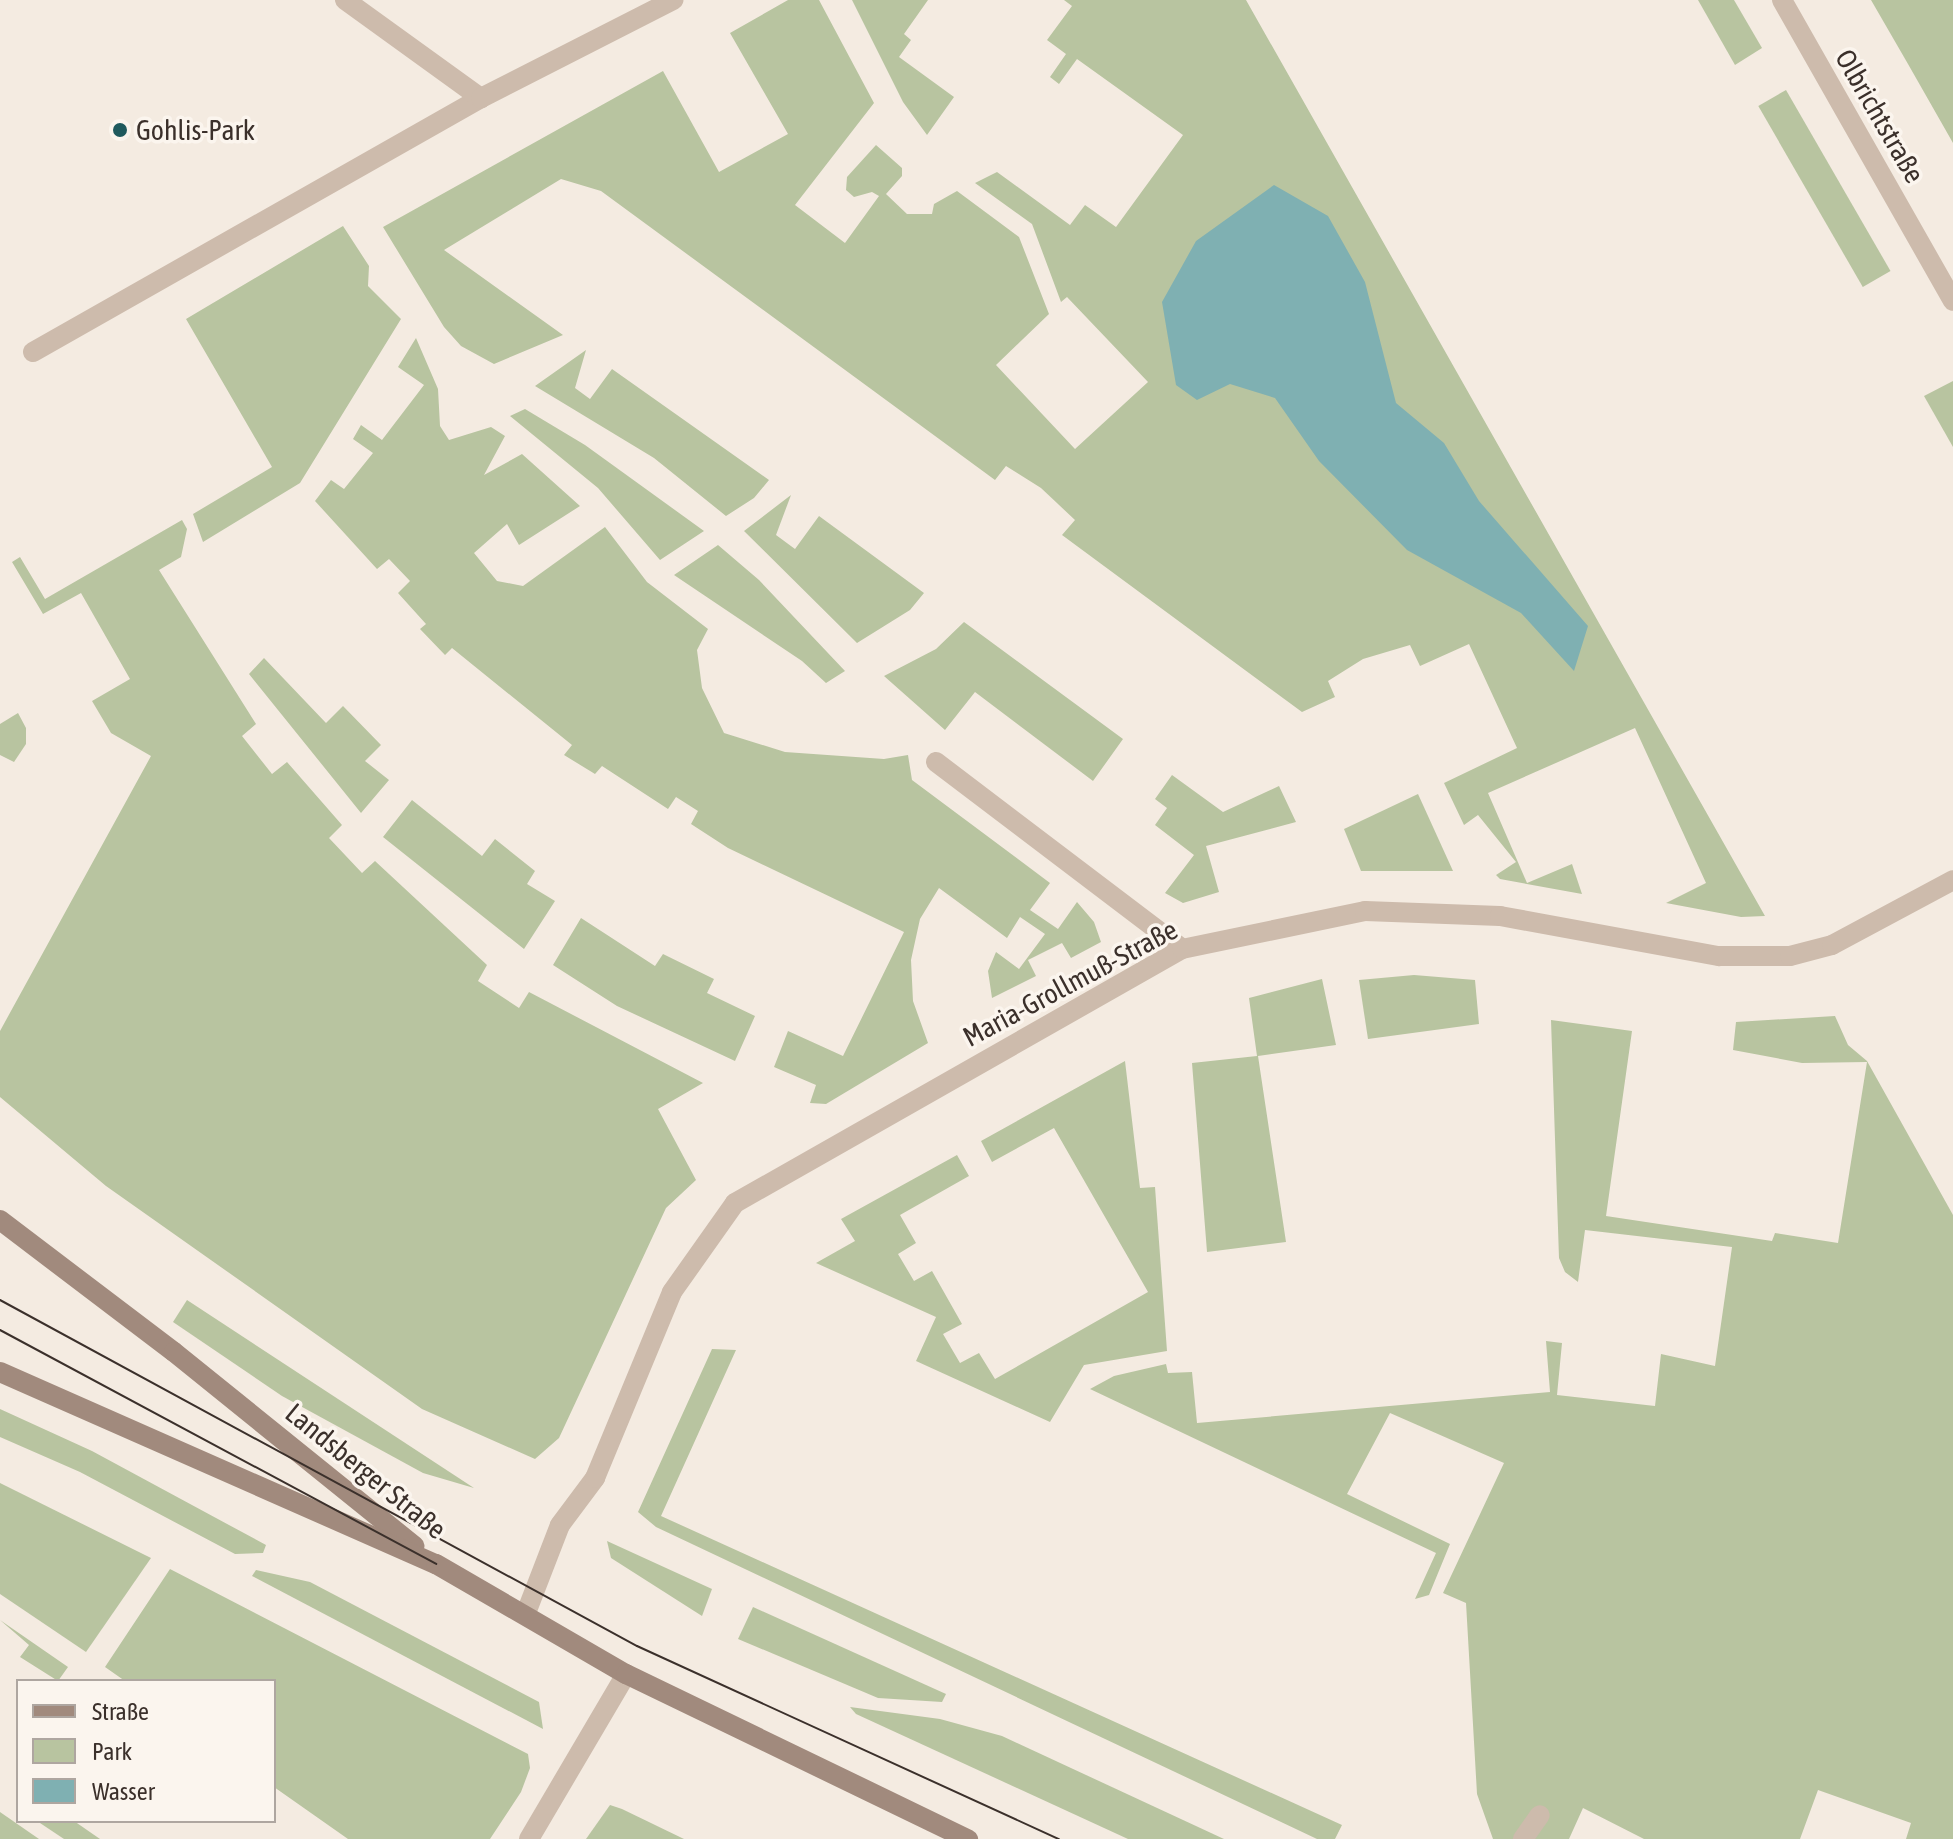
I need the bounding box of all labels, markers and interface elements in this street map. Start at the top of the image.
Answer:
street label: Olbrichtstraße [1828,43,1932,189]
place label: Gohlis-Park [136,113,255,147]
marker: Gohlis-Park [111,121,129,139]
street label: Maria-Grollmuß-Straße [957,912,1183,1054]
street label: Landsberger Straße [279,1396,453,1546]
legend [16,1679,276,1823]
text: Straße [92,1698,149,1725]
text: Park [92,1738,132,1765]
text: Wasser [92,1778,155,1805]

